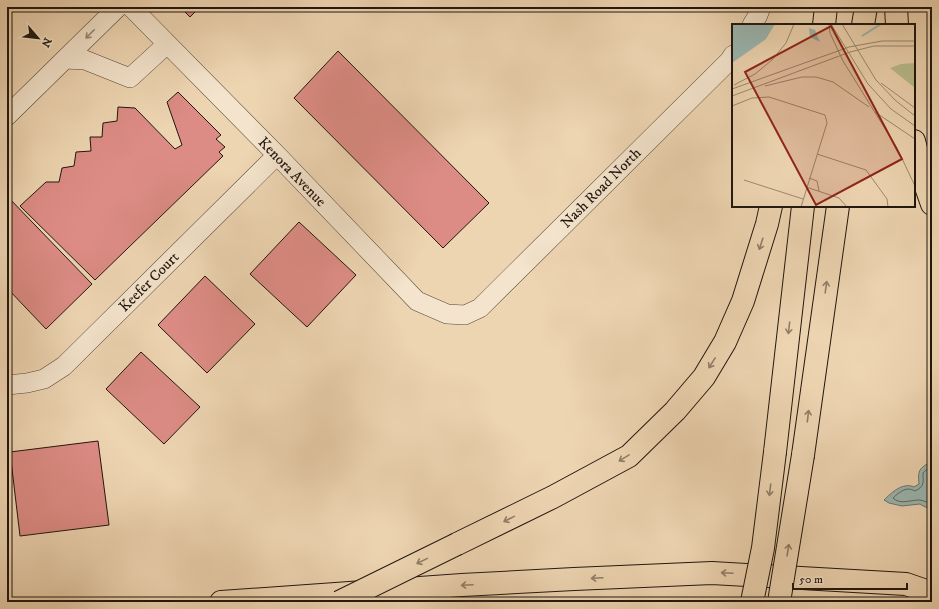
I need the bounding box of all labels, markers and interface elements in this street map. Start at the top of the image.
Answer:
north arrow [18,18,58,58]
inset map [732,24,915,207]
one-way arrow [85,30,95,39]
text: N [38,35,54,49]
street label: Kenora Avenue [254,133,330,211]
street label: Nash Road North [557,144,645,232]
one-way arrow [757,237,764,250]
street label: Keefer Court [115,248,183,316]
one-way arrow [822,281,830,294]
one-way arrow [786,321,793,334]
one-way arrow [708,357,716,368]
one-way arrow [804,410,812,423]
one-way arrow [619,454,630,462]
one-way arrow [766,483,774,496]
one-way arrow [503,516,515,523]
one-way arrow [784,544,792,557]
one-way arrow [417,558,429,565]
scale bar [793,565,907,591]
one-way arrow [721,570,734,577]
text: 50 m [799,572,823,587]
one-way arrow [591,574,604,581]
one-way arrow [461,582,474,589]

